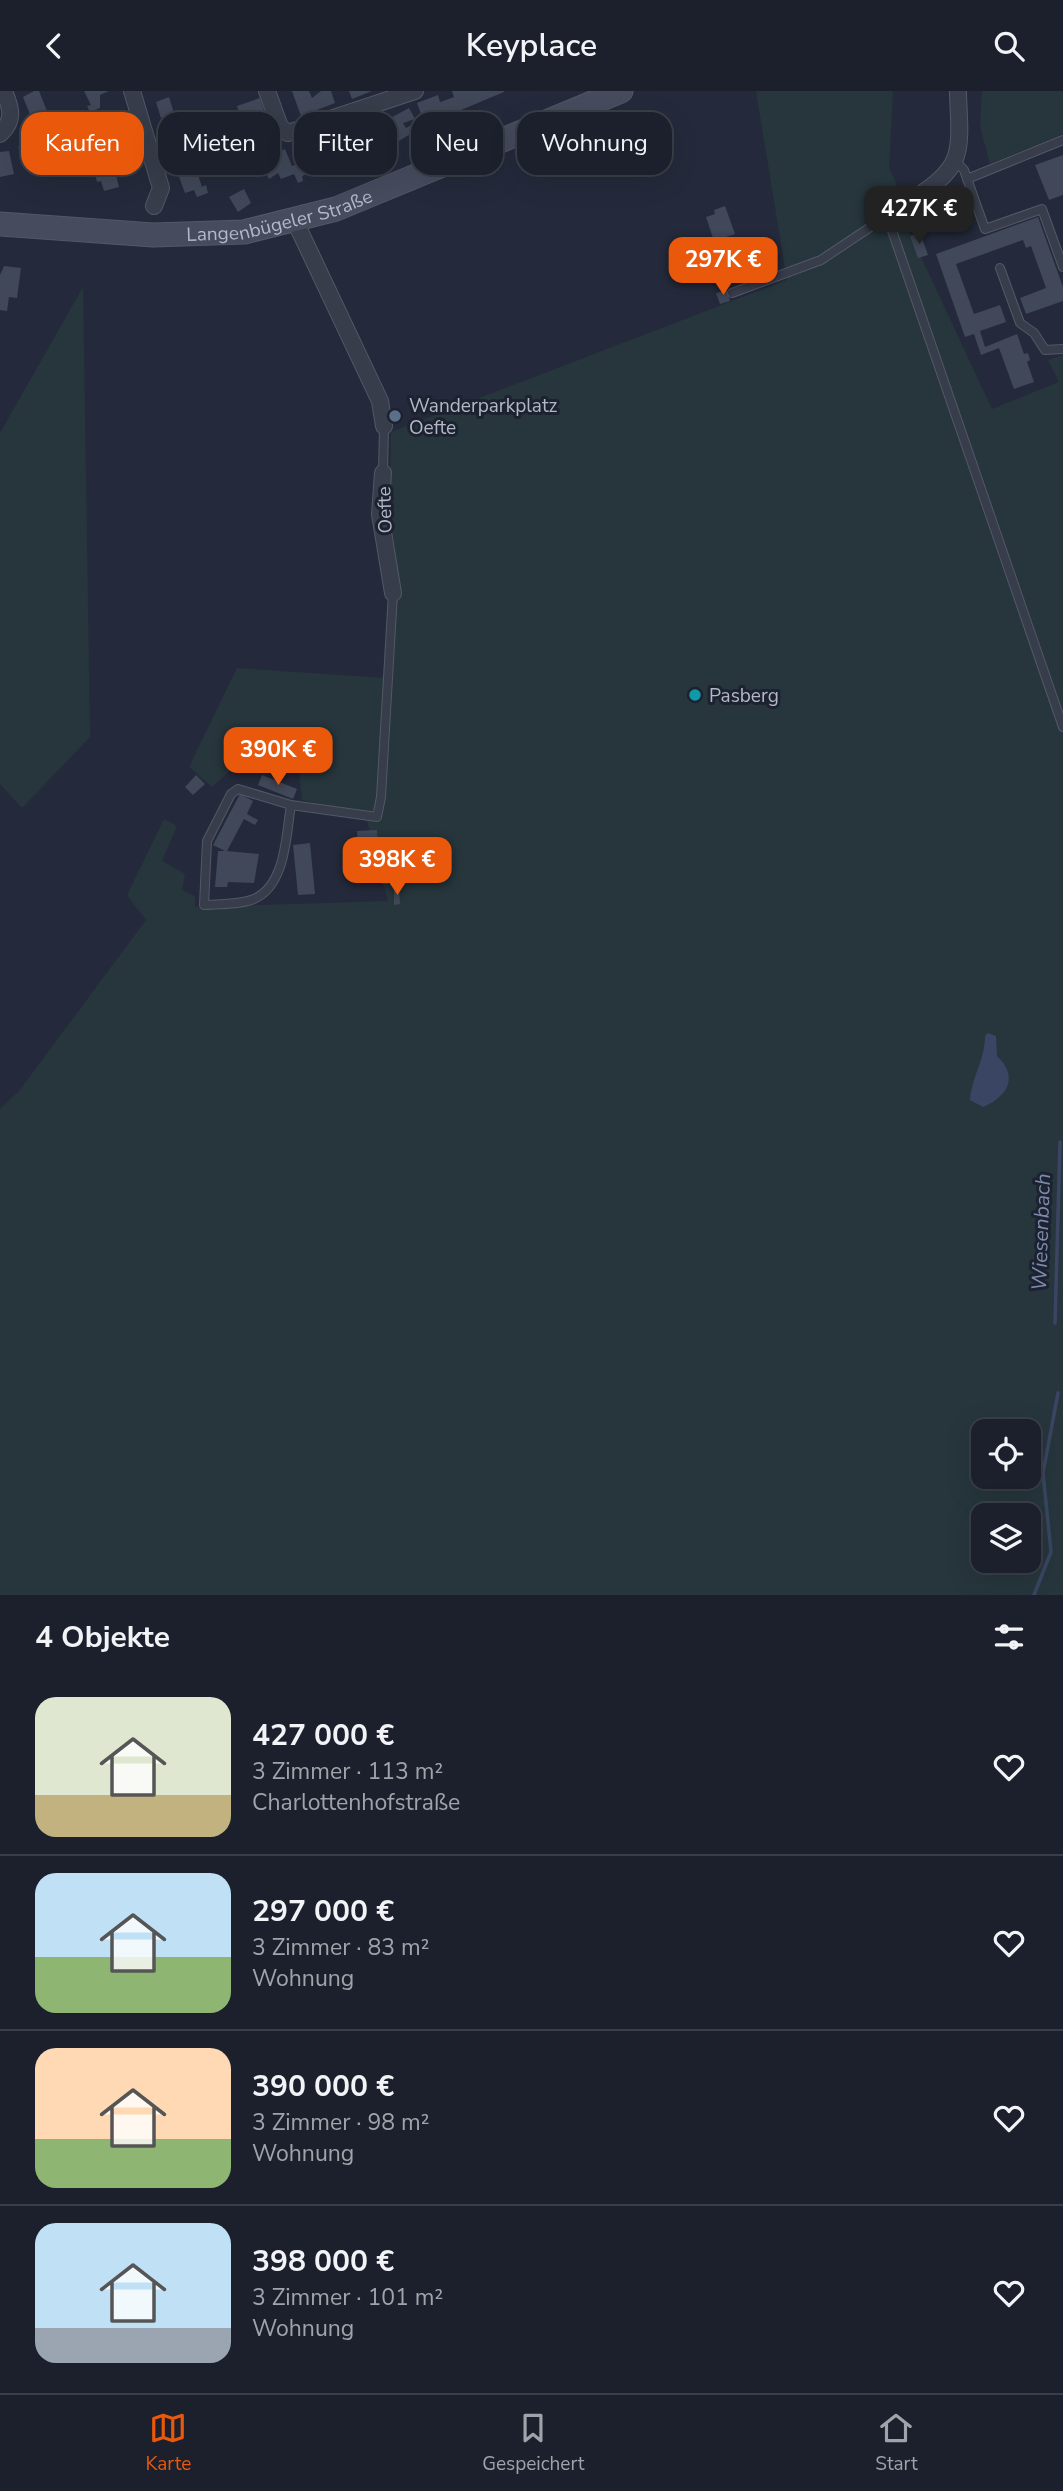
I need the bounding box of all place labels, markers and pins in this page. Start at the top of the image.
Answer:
pin: 427K € [862,187,976,246]
pin: 297K € [666,237,780,297]
place label: Wanderparkplatz Oefte [409,393,558,441]
marker: Wanderparkplatz Oefte [387,408,403,424]
place label: Pasberg [709,683,779,709]
marker: Pasberg [687,687,703,703]
pin: 390K € [221,727,335,787]
pin: 398K € [340,837,454,897]

